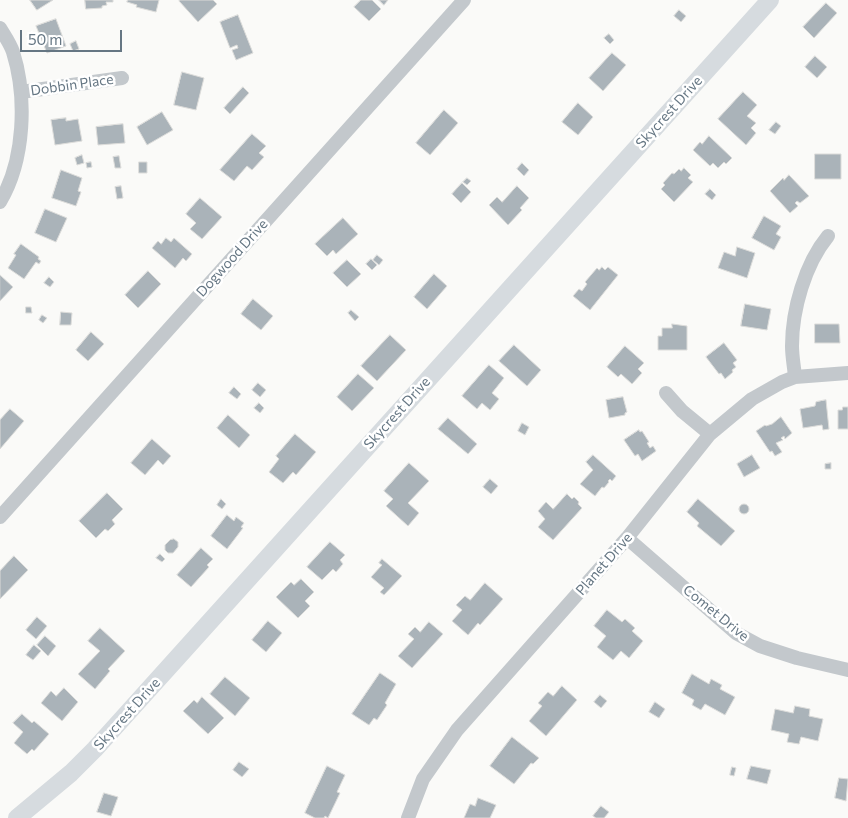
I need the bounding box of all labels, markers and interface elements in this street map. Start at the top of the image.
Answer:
scale bar [22,20,125,52]
text: 50 m [28,30,62,48]
street label: Dobbin Place [29,71,115,99]
street label: Skycrest Drive [632,73,706,151]
street label: Dogwood Drive [193,216,271,300]
street label: Skycrest Drive [360,374,434,452]
street label: Planet Drive [572,529,636,599]
street label: Comet Drive [680,581,752,645]
street label: Skycrest Drive [90,675,164,753]

